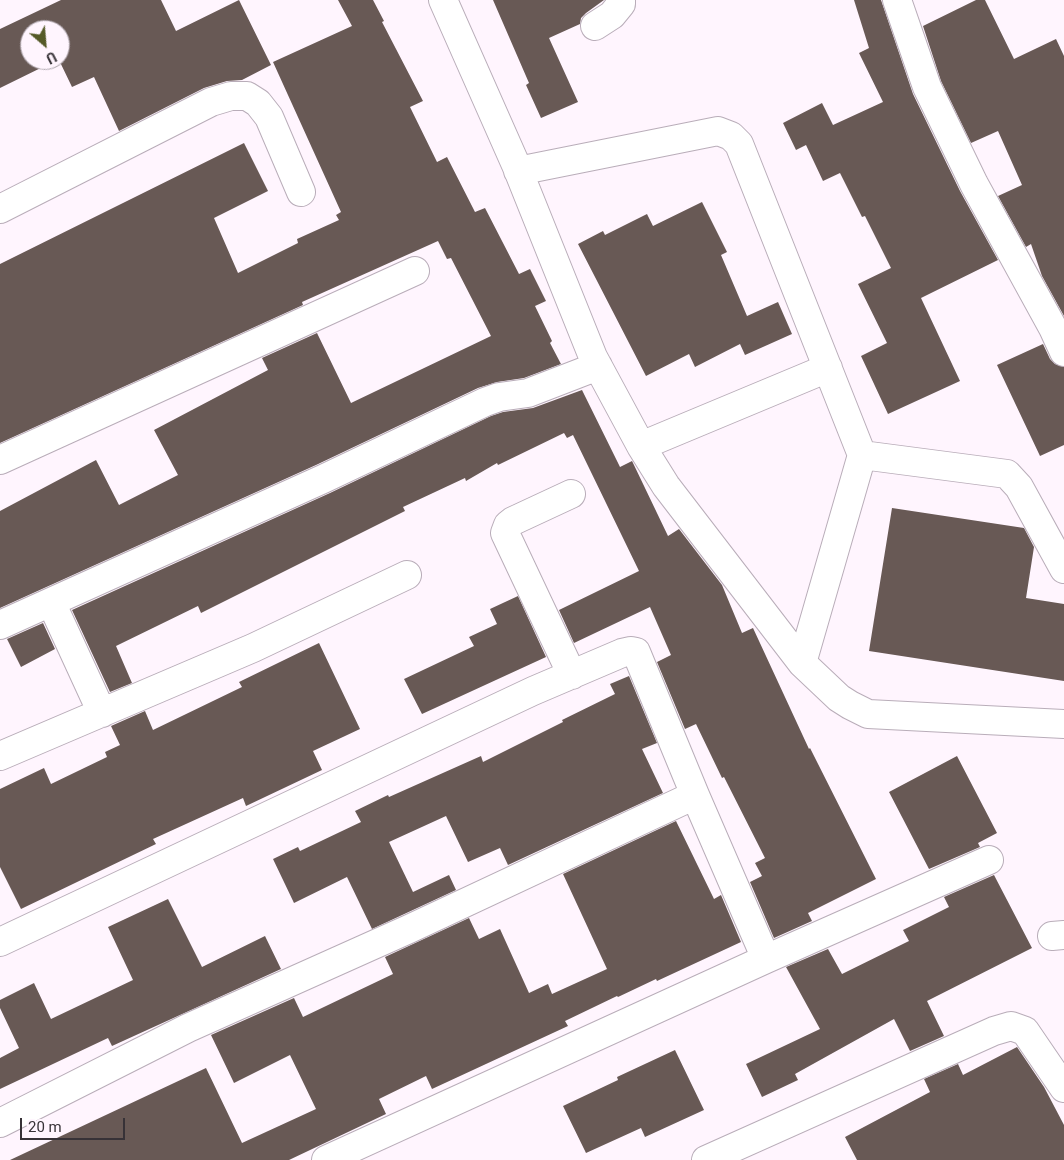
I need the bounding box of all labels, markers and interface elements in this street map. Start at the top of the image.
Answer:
north arrow [20,20,70,70]
text: U [44,48,59,67]
scale bar [22,1108,128,1140]
text: 20 m [28,1118,62,1136]

